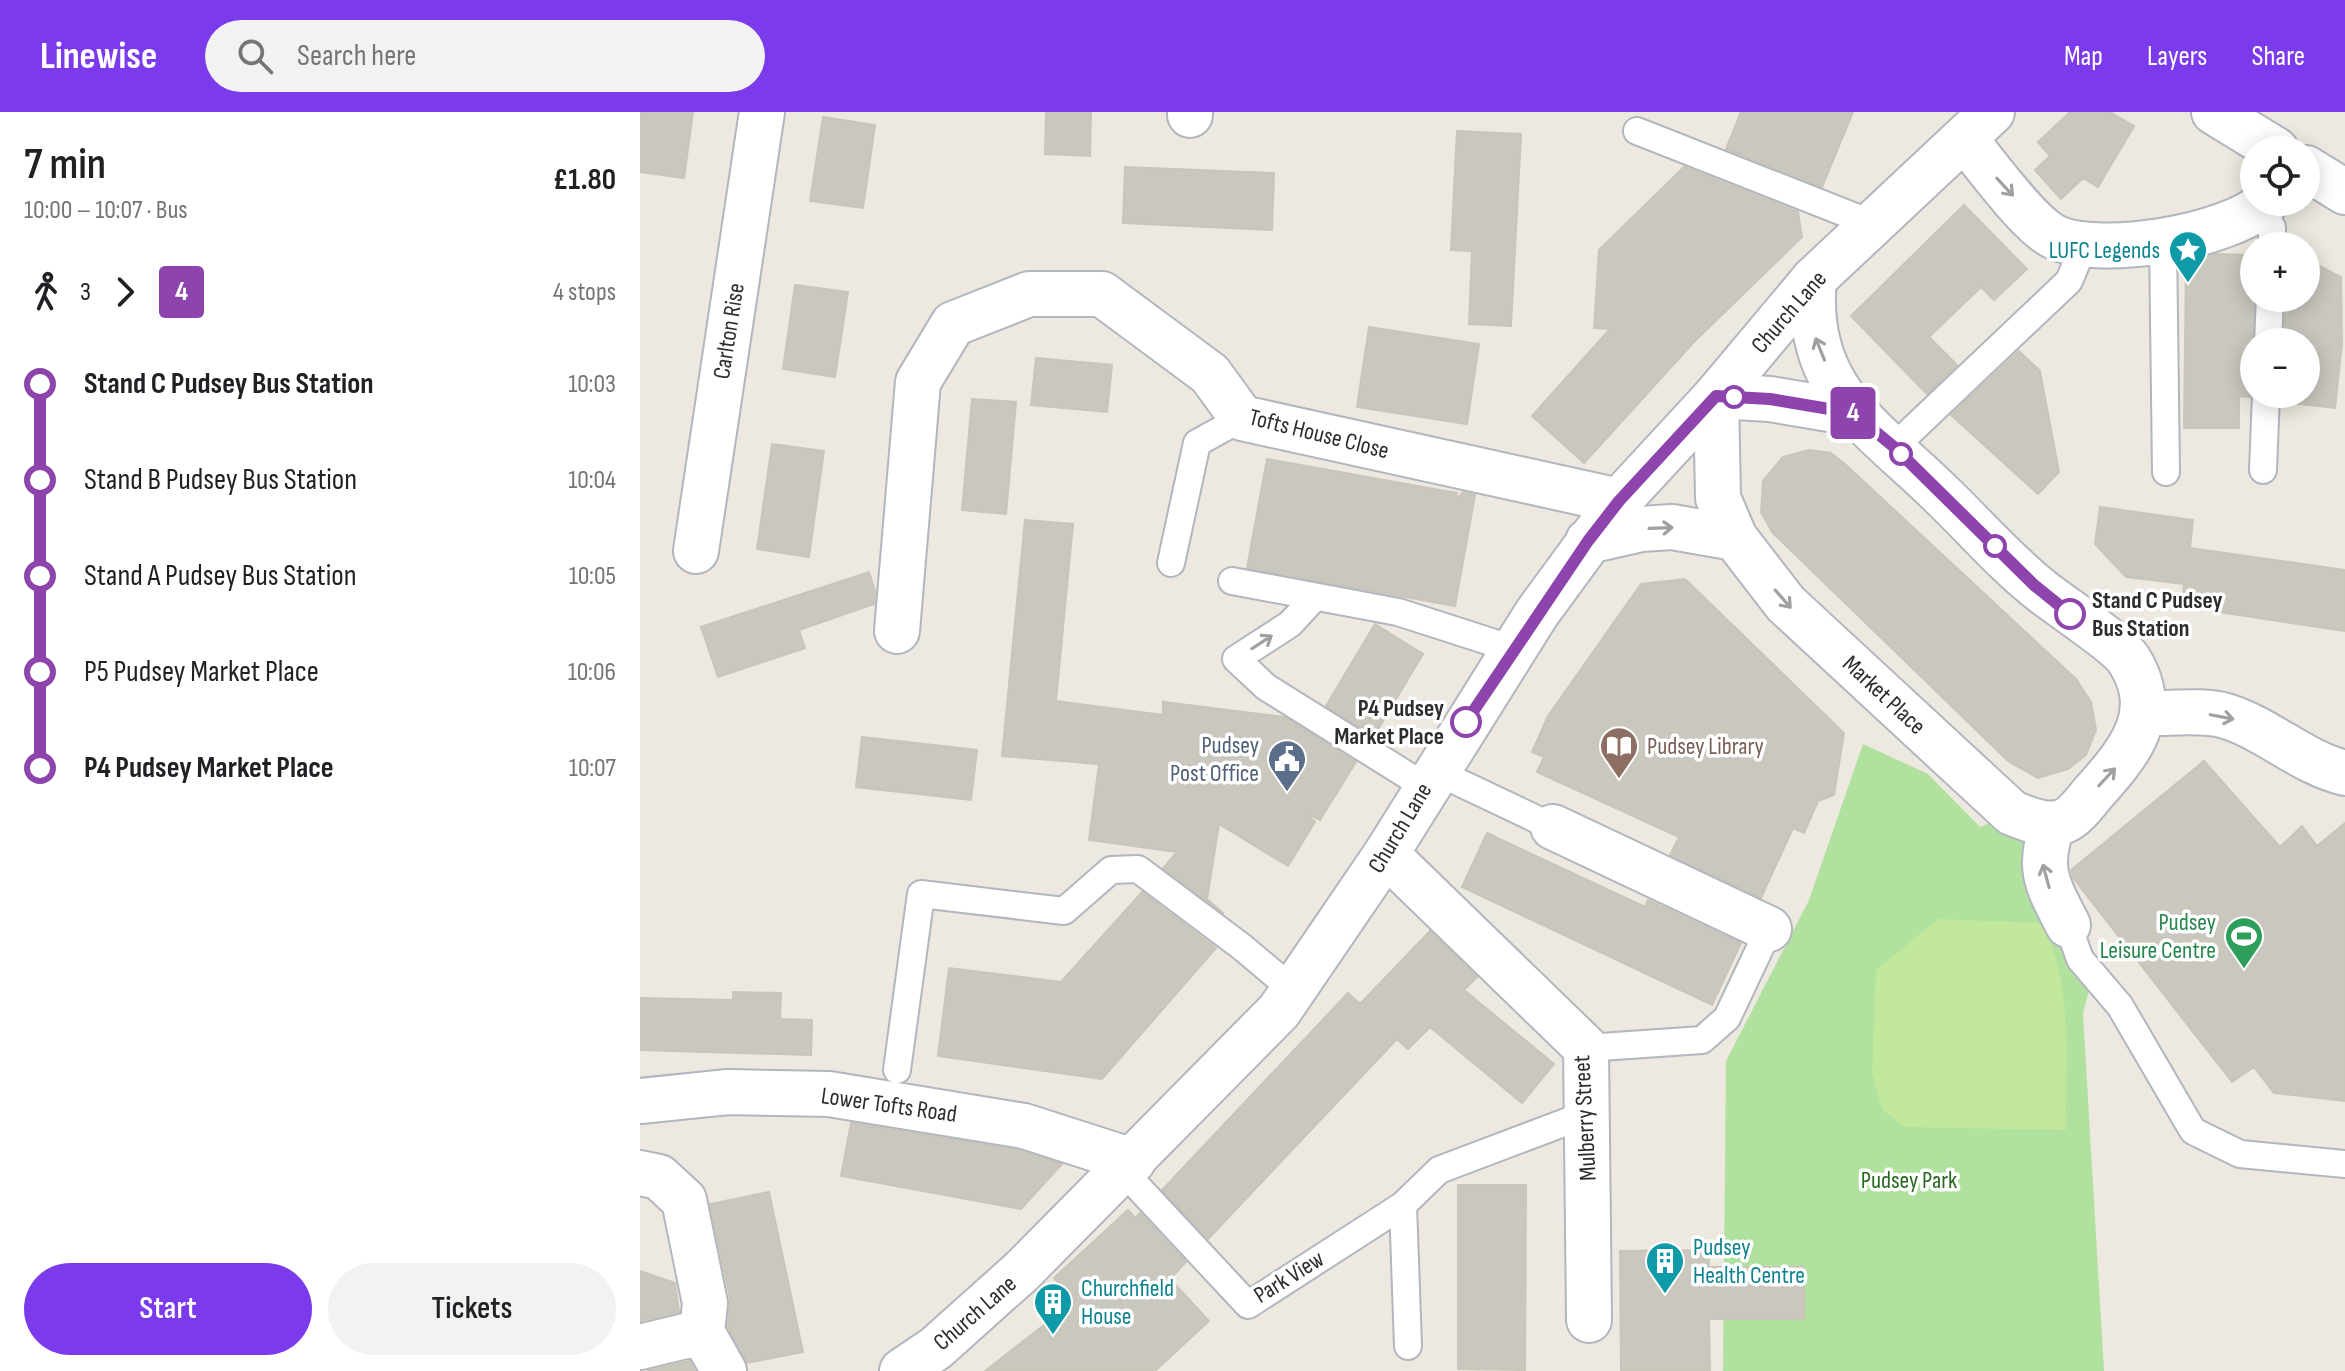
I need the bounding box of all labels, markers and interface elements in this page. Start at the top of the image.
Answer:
search box [205,20,765,92]
text: Linewise [40,34,157,79]
icon: search [233,34,277,78]
text: Search here [297,38,416,74]
text: Map [2064,40,2103,73]
text: Layers [2147,40,2207,73]
text: Share [2251,40,2305,73]
map controls [2240,136,2320,408]
button: locate [2240,136,2320,216]
text: 7 min [24,138,106,191]
text: £1.80 [553,162,616,198]
one-way arrow [1996,177,2014,197]
text: 10:00 – 10:07 · Bus [24,195,188,226]
place icon: LUFC Legends [2167,229,2209,284]
button: + [2240,232,2320,312]
place label: LUFC Legends [2049,236,2160,265]
street label: Church Lane [1745,265,1833,359]
icon: walk [24,270,68,314]
icon: forward [103,270,147,314]
text: 4 [175,275,188,308]
text: 3 [80,277,91,308]
text: 4 stops [553,277,616,308]
street label: Carlton Rise [707,281,751,381]
button: − [2240,328,2320,408]
one-way arrow [1811,337,1826,362]
text: Stand C Pudsey Bus Station [84,366,374,402]
text: 10:03 [568,369,616,400]
unlabelled marker [1723,386,1745,408]
line badge: 4 [1827,387,1879,439]
text: 4 [1846,396,1860,429]
street label: Tofts House Close [1246,403,1392,465]
unlabelled marker [1890,443,1912,465]
text: Stand B Pudsey Bus Station [84,462,357,498]
text: 10:04 [568,465,616,496]
one-way arrow [1647,520,1674,535]
unlabelled marker [1984,535,2006,557]
text: Stand A Pudsey Bus Station [84,558,357,594]
text: 10:05 [569,561,616,592]
place label: Stand C Pudsey Bus Station [2092,586,2223,643]
one-way arrow [1774,589,1792,609]
marker: Stand C Pudsey Bus Station [2055,599,2085,629]
one-way arrow [1250,634,1272,651]
street label: Market Place [1836,649,1932,741]
text: P5 Pudsey Market Place [84,654,319,690]
text: 10:06 [568,657,616,688]
place label: P4 Pudsey Market Place [1334,694,1444,751]
marker: P4 Pudsey Market Place [1451,707,1481,737]
one-way arrow [2209,711,2235,726]
library icon: Pudsey Library [1598,725,1640,780]
place label: Pudsey Post Office [1170,731,1259,788]
place label: Pudsey Library [1647,732,1764,761]
public building icon: Pudsey Post Office [1266,738,1308,793]
text: P4 Pudsey Market Place [84,750,334,786]
text: 10:07 [569,753,616,784]
one-way arrow [2098,767,2117,787]
street label: Church Lane [1362,778,1438,878]
one-way arrow [2038,864,2053,890]
place label: Pudsey Leisure Centre [2100,908,2216,965]
sports icon: Pudsey Leisure Centre [2223,915,2265,970]
street label: Mulberry Street [1567,1054,1603,1182]
street label: Lower Tofts Road [819,1081,959,1129]
park label: Pudsey Park [1861,1166,1957,1195]
place label: Pudsey Health Centre [1693,1233,1805,1290]
building icon: Pudsey Health Centre [1644,1240,1686,1295]
street label: Park View [1249,1244,1329,1310]
button: Start [24,1263,312,1355]
button: Tickets [328,1263,616,1355]
street label: Church Lane [928,1269,1022,1357]
place label: Churchfield House [1081,1274,1174,1331]
building icon: Churchfield House [1032,1281,1074,1336]

